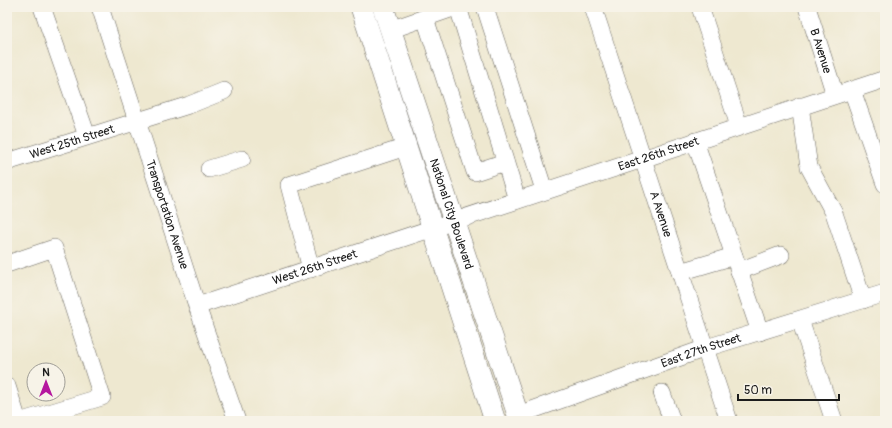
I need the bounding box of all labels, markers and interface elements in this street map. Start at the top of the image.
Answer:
street label: B Avenue [807,26,835,75]
street label: West 25th Street [28,121,116,162]
street label: East 26th Street [616,133,701,174]
street label: National City Boulevard [426,157,477,271]
street label: Transportation Avenue [143,158,192,271]
street label: A Avenue [647,189,676,239]
street label: West 26th Street [270,246,359,288]
street label: East 27th Street [659,330,743,371]
north arrow [26,362,66,402]
text: N [42,366,50,379]
scale bar [738,376,839,402]
text: 50 m [744,383,772,398]

